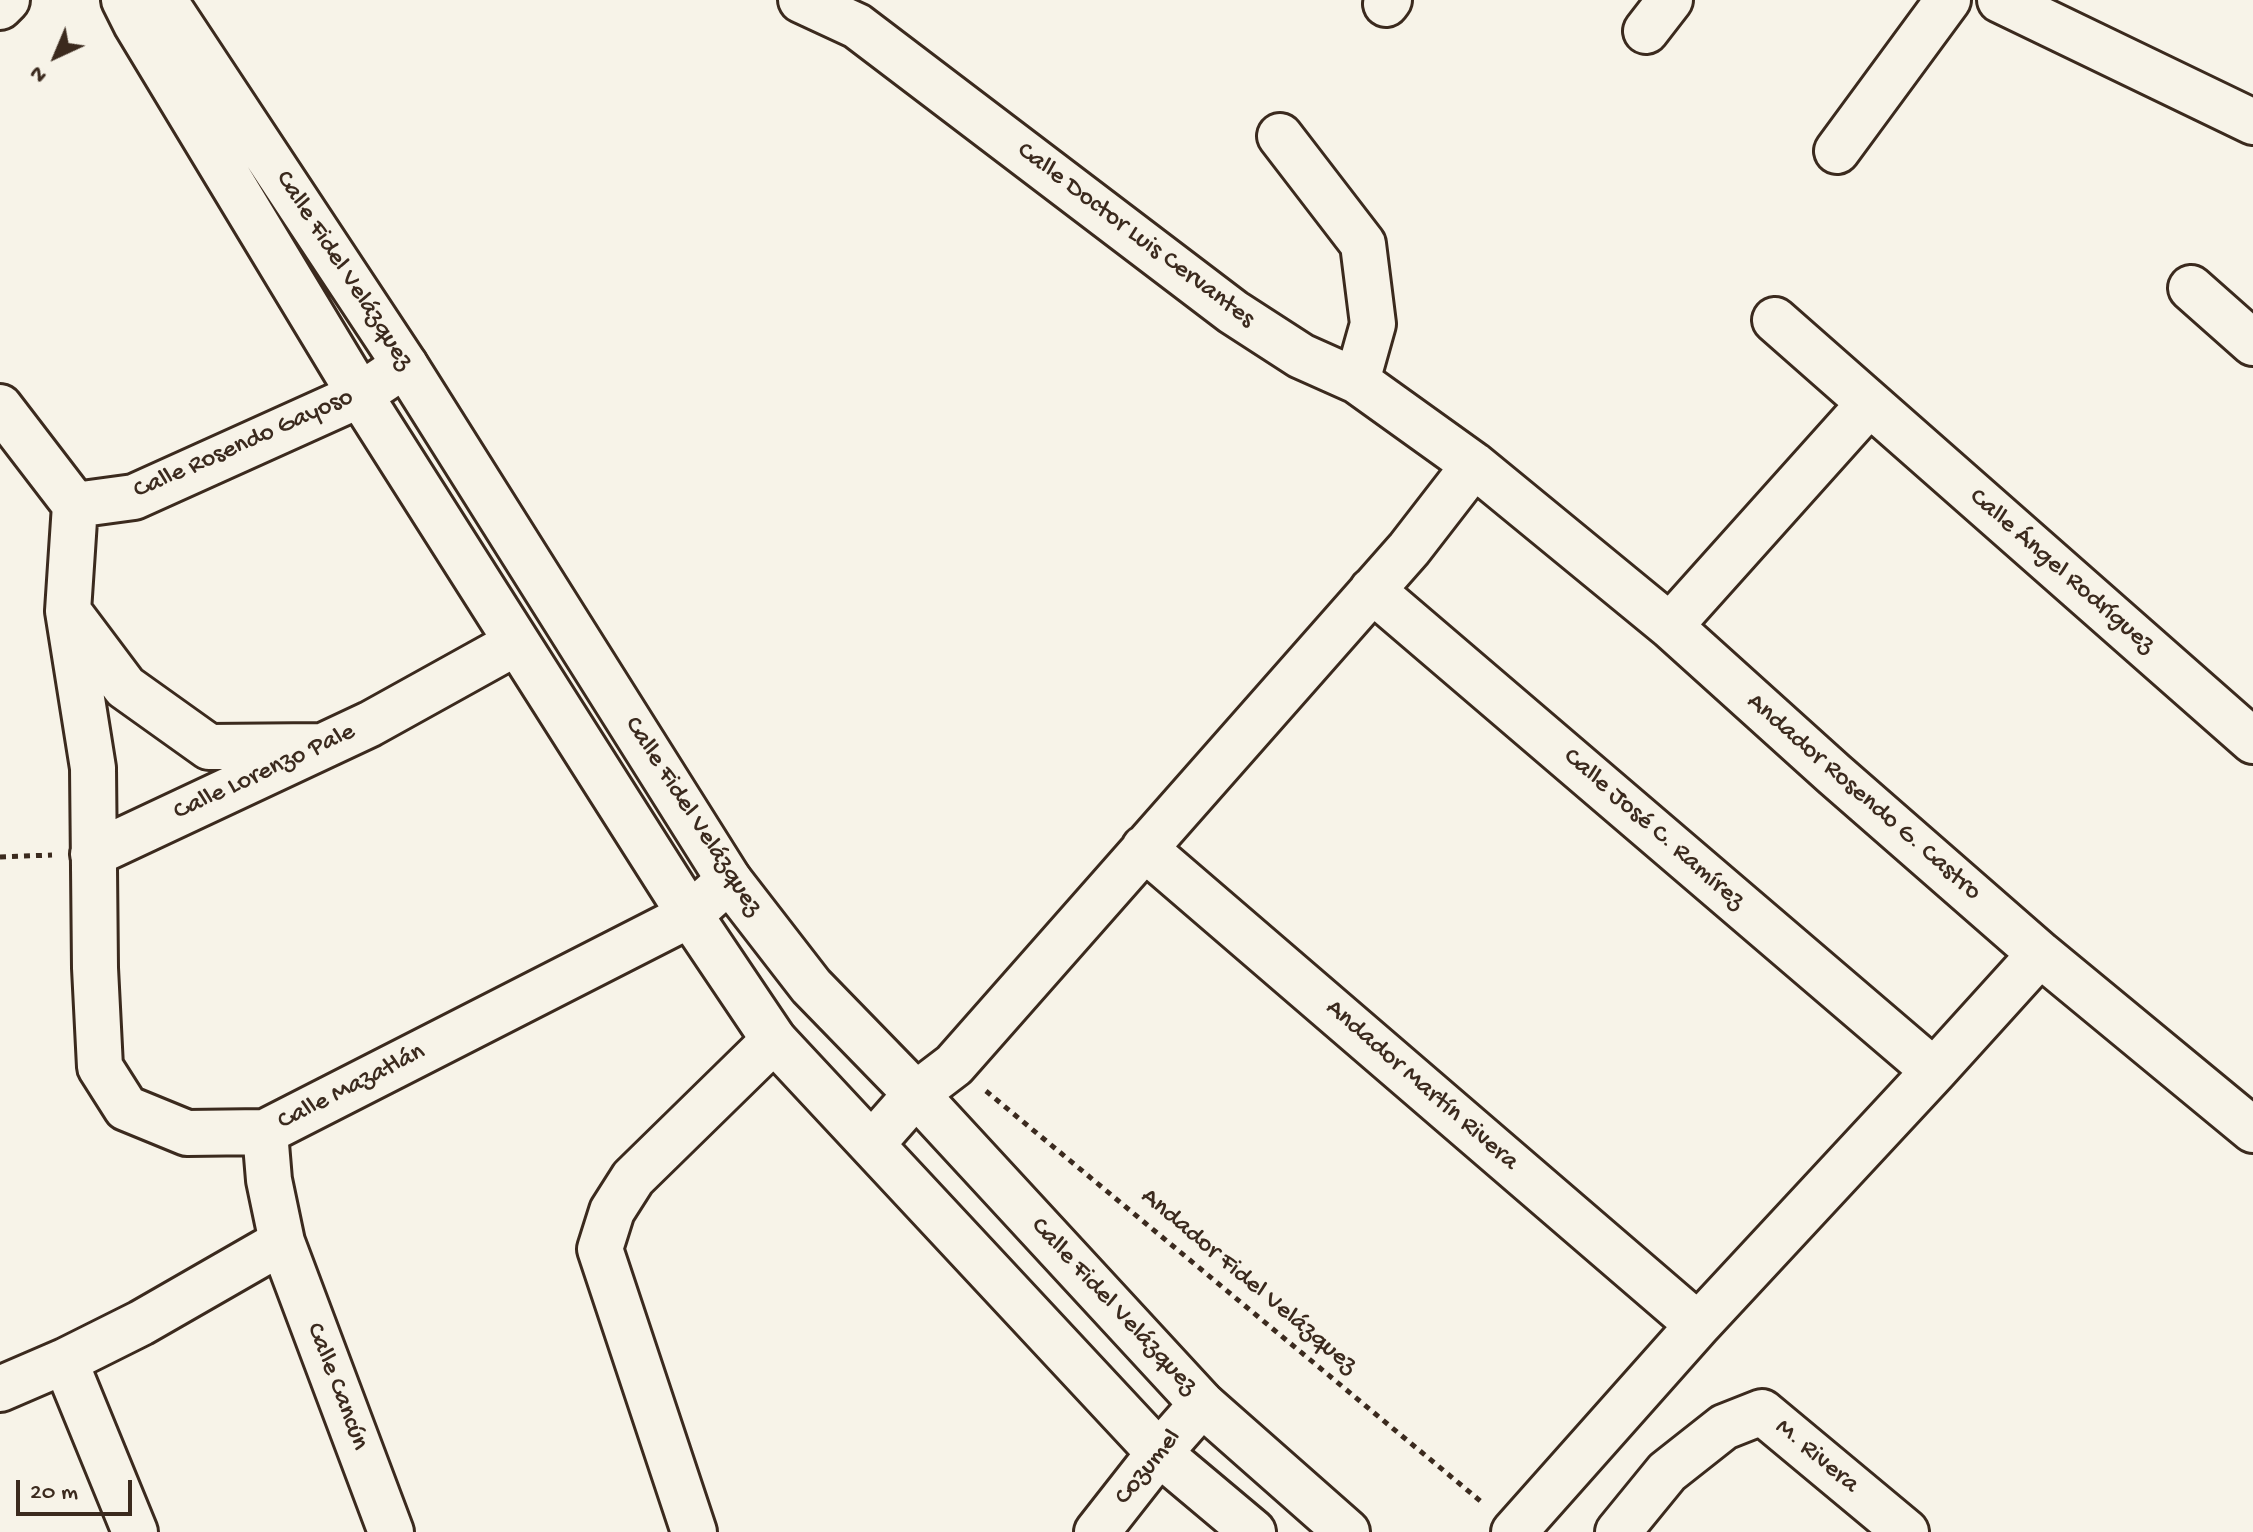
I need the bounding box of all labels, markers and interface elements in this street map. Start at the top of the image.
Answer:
north arrow [16,16,96,96]
text: N [25,59,54,88]
street label: Calle Doctor Luis Cervantes [1010,136,1260,336]
street label: Calle Fidel Velázquez [267,166,419,376]
street label: Calle Rosendo Gayoso [129,383,359,507]
street label: Calle Ángel Rodríguez [1962,483,2160,661]
street label: Andador Rosendo G. Castro [1739,688,1987,908]
street label: Calle Fidel Velázquez [616,712,768,922]
street label: Calle Lorenzo Pale [169,717,361,829]
street label: Calle José C. Ramírez [1556,743,1750,917]
street label: Andador Martín Rivera [1318,994,1524,1178]
street label: Calle Mazatlán [273,1038,431,1138]
street label: Andador Fidel Velázquez [1133,1182,1363,1382]
street label: Calle Fidel Velázquez [1023,1212,1203,1402]
street label: Calle Cancún [297,1319,375,1455]
street label: M. Rivera [1768,1413,1864,1501]
street label: Cozumel [1109,1424,1189,1512]
scale bar [20,1464,136,1514]
text: 20 m [30,1479,78,1508]

